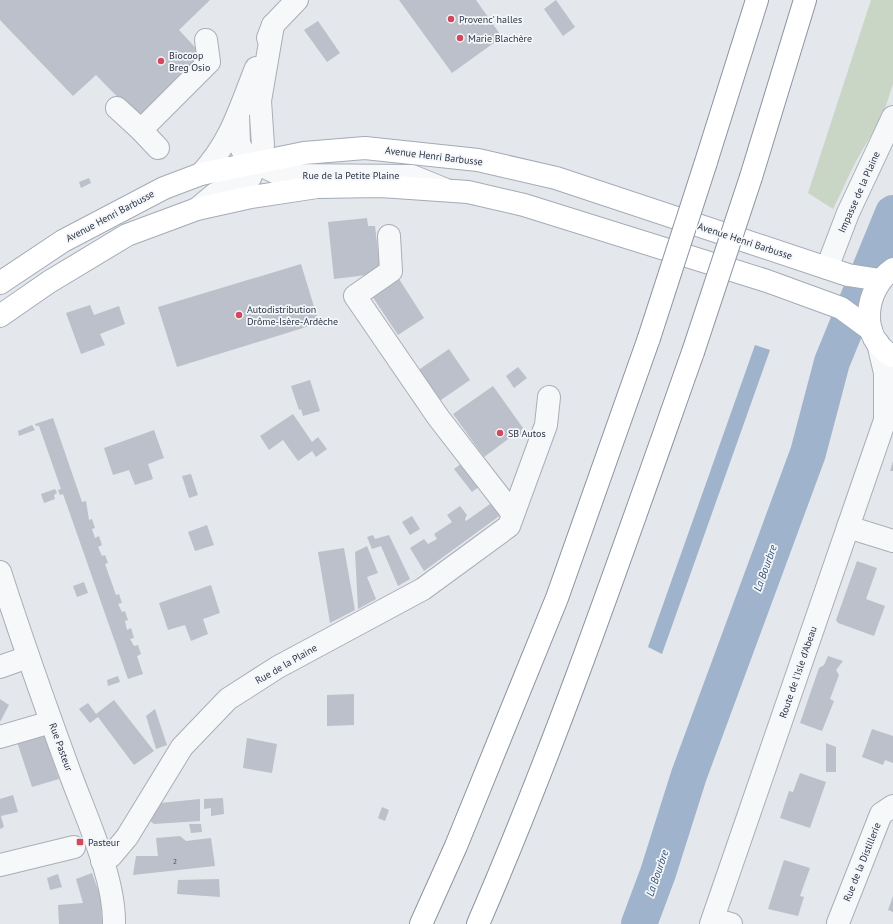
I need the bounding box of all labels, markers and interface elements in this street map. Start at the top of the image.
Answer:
place label: Provenc' halles [459,13,522,26]
marker: Provenc' halles [446,14,456,24]
place label: Marie Blachère [468,32,532,45]
marker: Marie Blachère [455,33,465,43]
place label: Biocoop Breg Osio [169,49,210,74]
marker: Biocoop Breg Osio [156,56,166,66]
street label: Avenue Henri Barbusse [384,144,484,168]
street label: Impasse de la Plaine [835,149,883,235]
street label: Rue de la Petite Plaine [303,169,399,182]
street label: Avenue Henri Barbusse [63,187,157,245]
street label: Avenue Henri Barbusse [696,220,794,262]
place label: Autodistribution Drôme-Isère-Ardèche [247,303,338,328]
marker: Autodistribution Drôme-Isère-Ardèche [234,310,244,320]
place label: SB Autos [508,427,546,440]
marker: SB Autos [495,428,505,438]
water label: La Bourbre [750,543,780,593]
street label: Route de l'Isle d'Abeau [776,624,820,720]
street label: Rue de la Plaine [253,641,319,687]
street label: Rue Pasteur [46,721,76,774]
street label: Rue de la Distillerie [840,821,884,903]
place label: Pasteur [88,836,120,849]
marker: Pasteur [75,837,85,847]
water label: La Bourbre [642,848,672,898]
house number: 2 [173,856,177,866]

